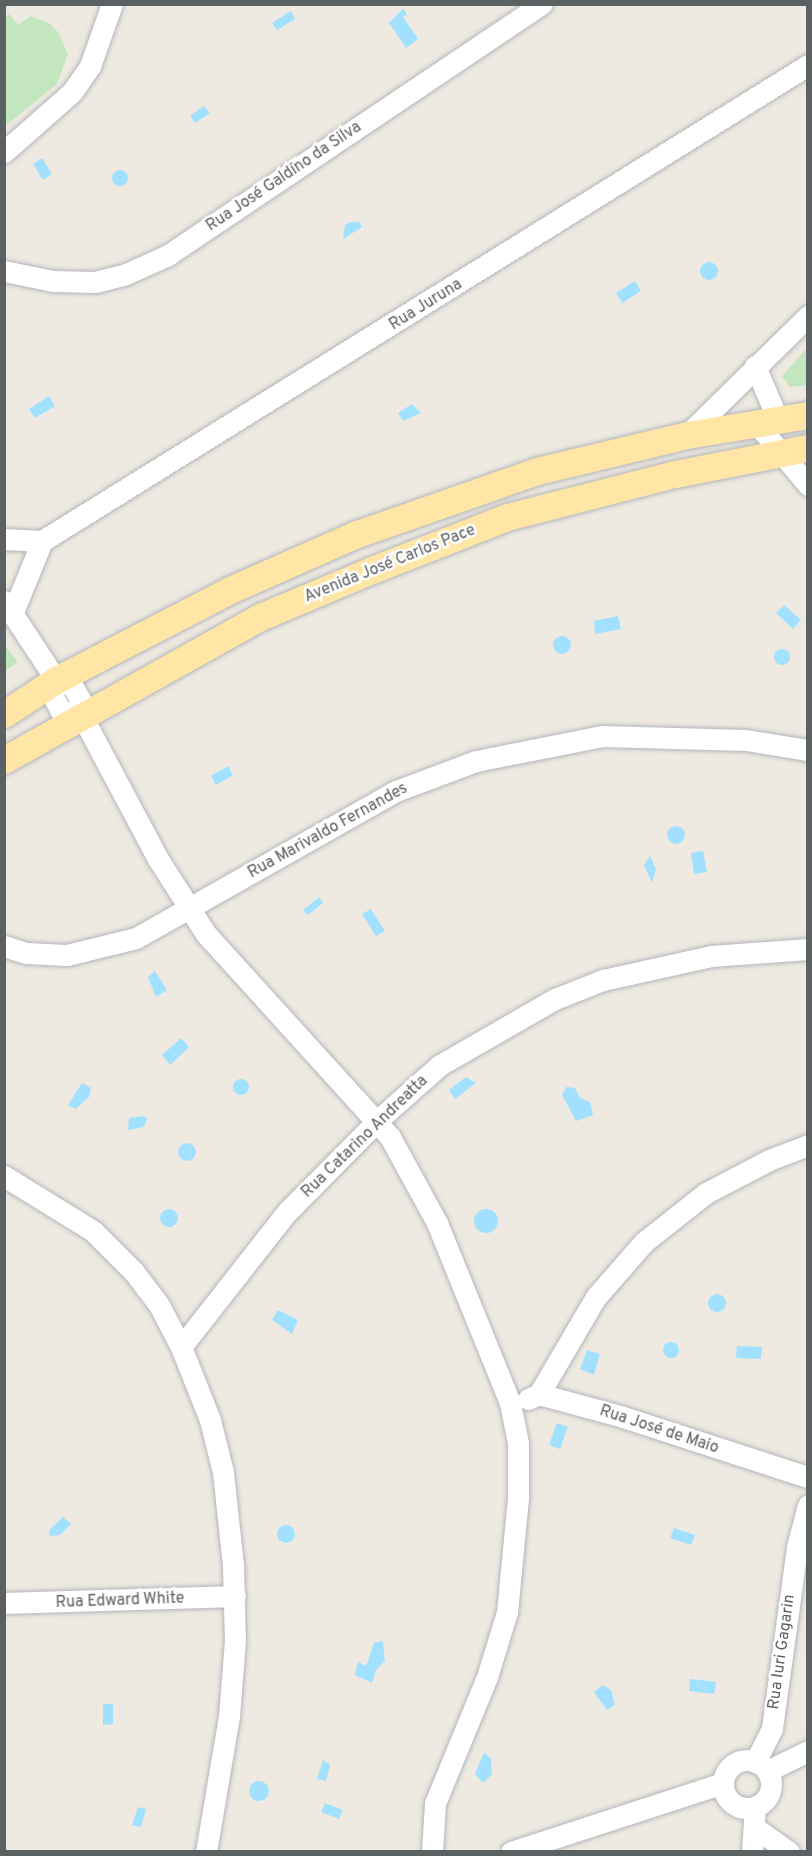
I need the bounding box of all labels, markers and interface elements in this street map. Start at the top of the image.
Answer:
street label: Rua José Galdíno da Silva [203,118,365,236]
street label: Rua Juruna [386,275,466,335]
street label: Avenida José Carlos Pace [302,521,478,607]
street label: Rua Marivaldo Fernandes [245,779,411,883]
street label: Rua Catarino Andreatta [298,1072,432,1202]
street label: Rua José de Maio [597,1402,721,1458]
street label: Rua Edward White [55,1589,185,1613]
street label: Rua Iuri Gagarin [764,1593,800,1711]

